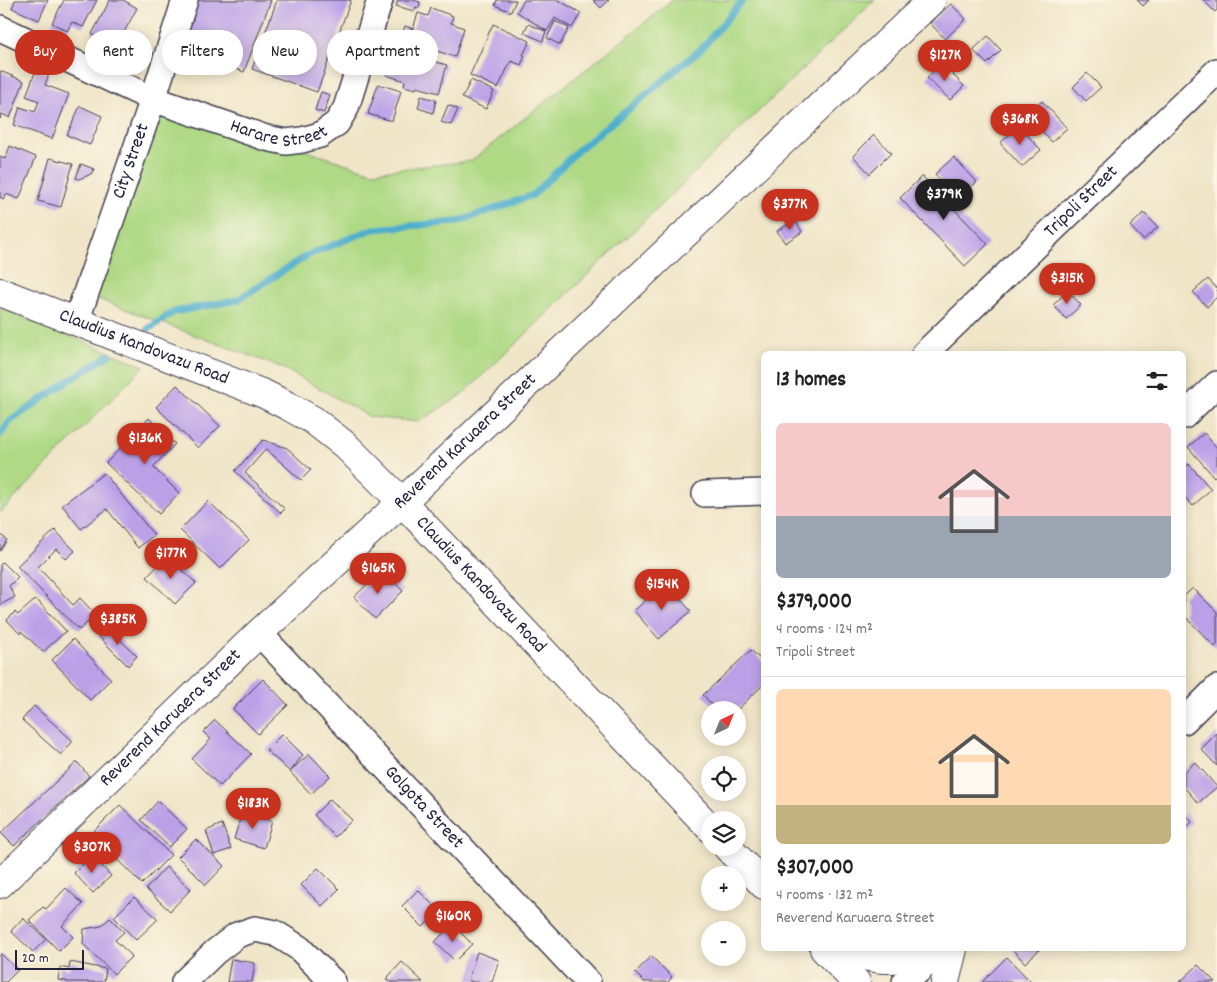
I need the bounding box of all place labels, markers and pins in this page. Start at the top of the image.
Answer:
pin: $127K [910,39,980,82]
pin: $368K [985,104,1055,146]
pin: $379K [909,178,979,221]
pin: $377K [755,188,825,231]
pin: $315K [1032,262,1102,305]
pin: $136K [110,422,180,465]
pin: $177K [136,538,206,580]
pin: $165K [343,552,413,595]
pin: $154K [627,568,697,611]
pin: $385K [83,604,153,646]
pin: $183K [218,788,288,830]
pin: $307K [57,832,127,874]
pin: $160K [418,900,488,943]

